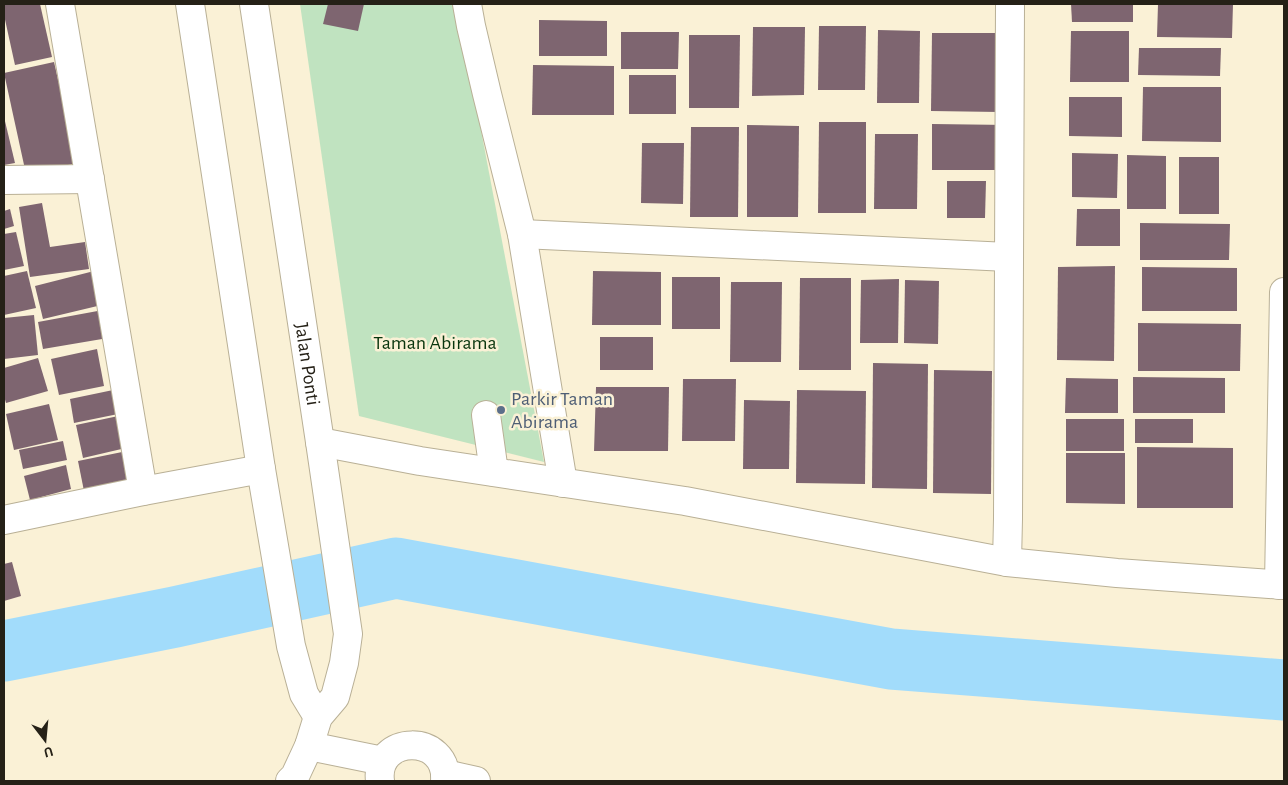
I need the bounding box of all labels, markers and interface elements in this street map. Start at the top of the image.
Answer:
street label: Jalan Ponti [291,321,323,407]
park label: Taman Abirama [373,333,497,353]
place label: Parkir Taman Abirama [511,389,613,432]
marker: Parkir Taman Abirama [495,404,507,416]
north arrow [20,715,70,765]
text: U [42,744,55,760]

